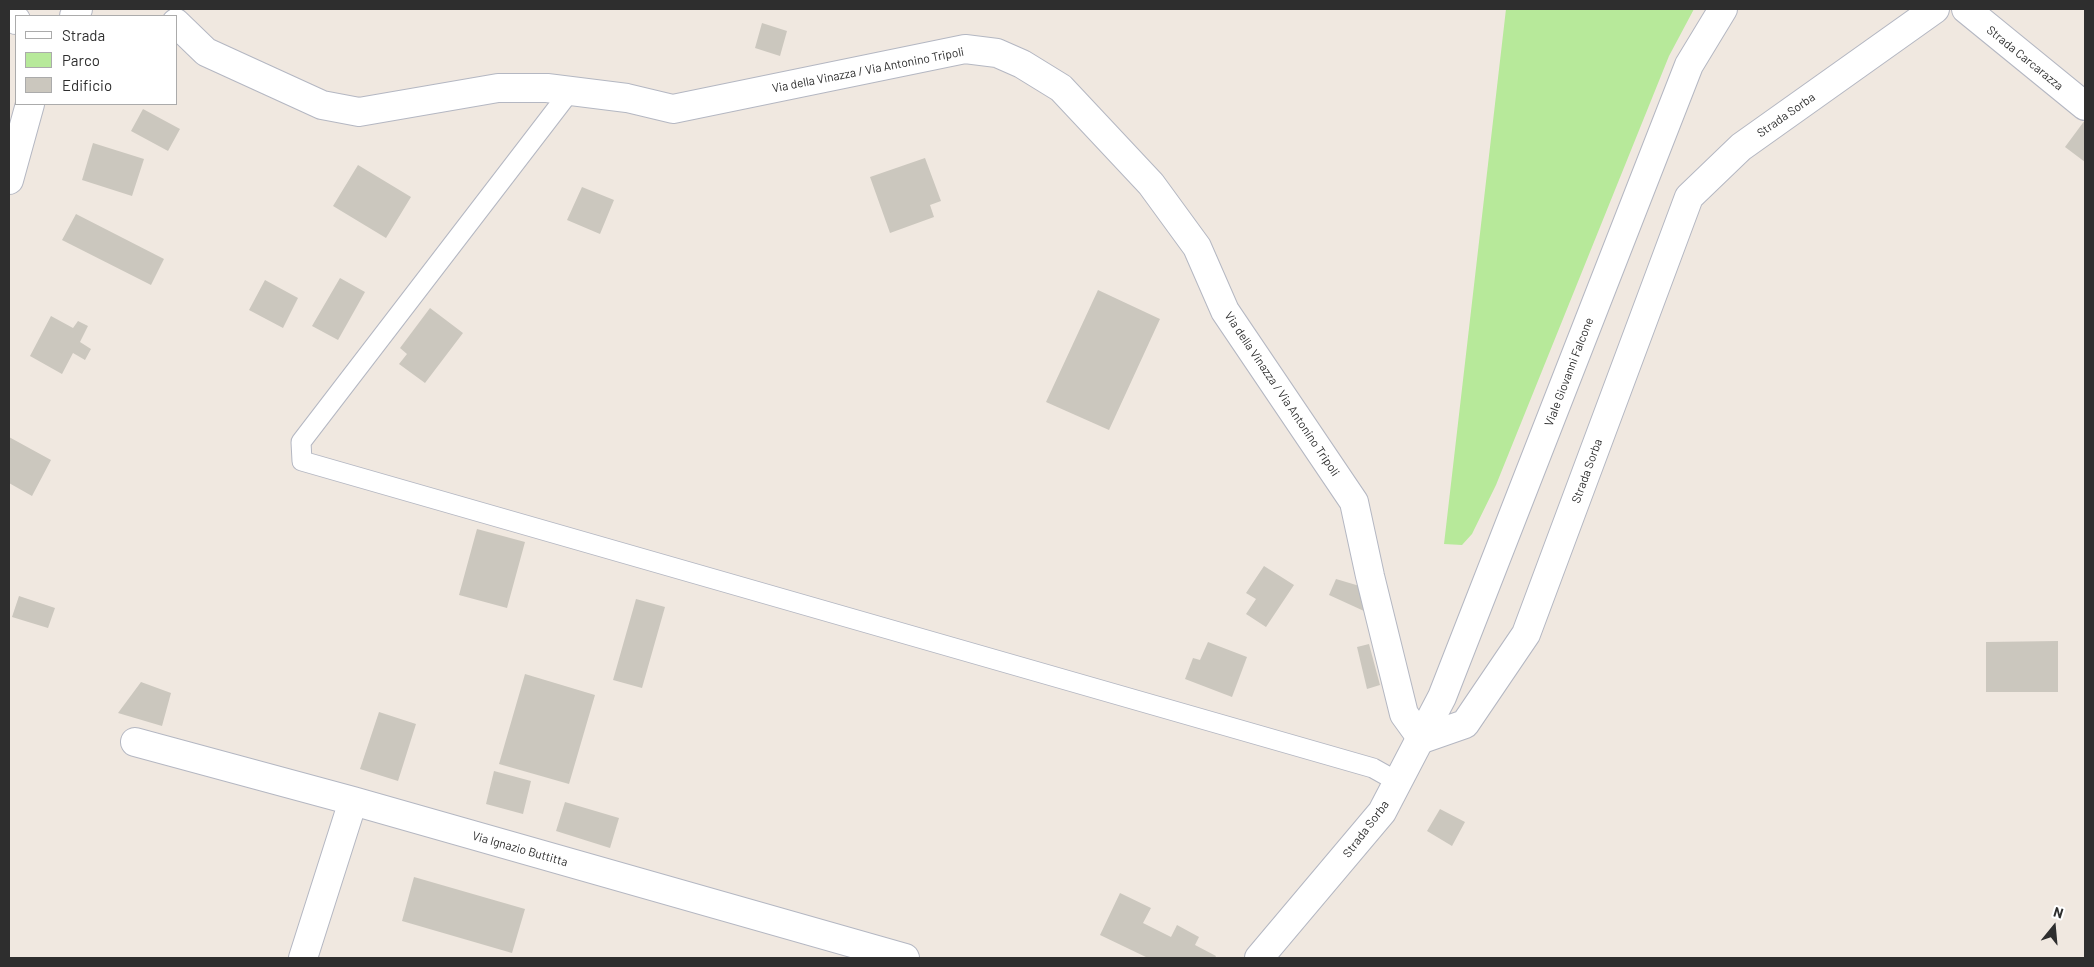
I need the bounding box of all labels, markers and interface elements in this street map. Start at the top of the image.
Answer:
legend [15,15,178,105]
street label: Strada Carcarazza [1984,23,2066,93]
text: Strada [62,26,105,44]
street label: Via della Vinazza / Via Antonino Tripoli [771,44,965,96]
text: Parco [62,51,100,69]
text: Edificio [62,76,112,94]
street label: Strada Sorba [1754,90,1818,140]
street label: Via della Vinazza / Via Antonino Tripoli [1221,309,1343,479]
street label: Viale Giovanni Falcone [1542,316,1596,428]
street label: Strada Sorba [1569,437,1605,505]
street label: Strada Sorba [1340,798,1392,860]
street label: Via Ignazio Buttitta [471,828,569,870]
north arrow [2029,902,2079,952]
text: N [2052,903,2065,922]

